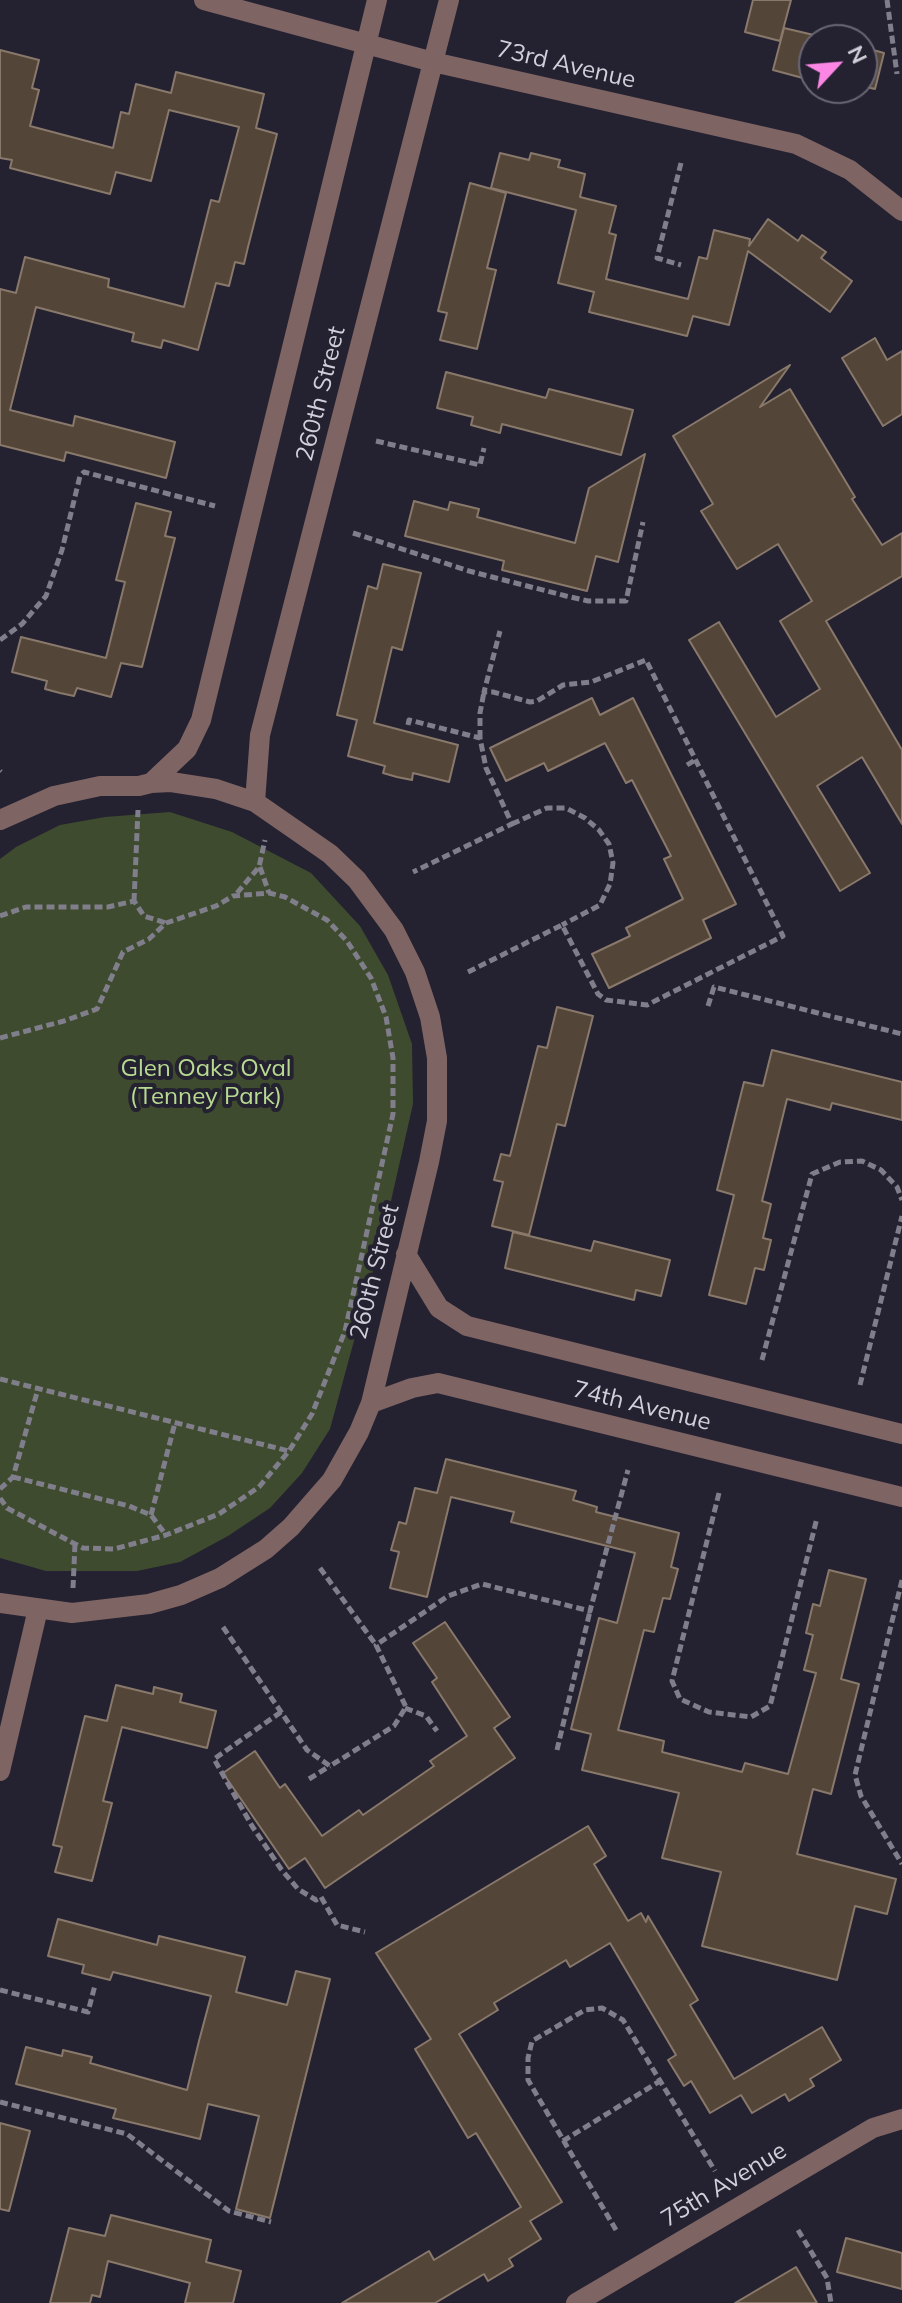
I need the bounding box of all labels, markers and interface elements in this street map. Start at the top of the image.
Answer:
north arrow [798,24,878,104]
street label: 73rd Avenue [494,35,638,95]
text: N [842,41,874,68]
street label: 260th Street [290,323,352,465]
park label: Glen Oaks Oval (Tenney Park) [120,1055,292,1111]
street label: 260th Street [344,1201,406,1343]
street label: 74th Avenue [570,1375,714,1437]
street label: 75th Avenue [656,2136,792,2234]

